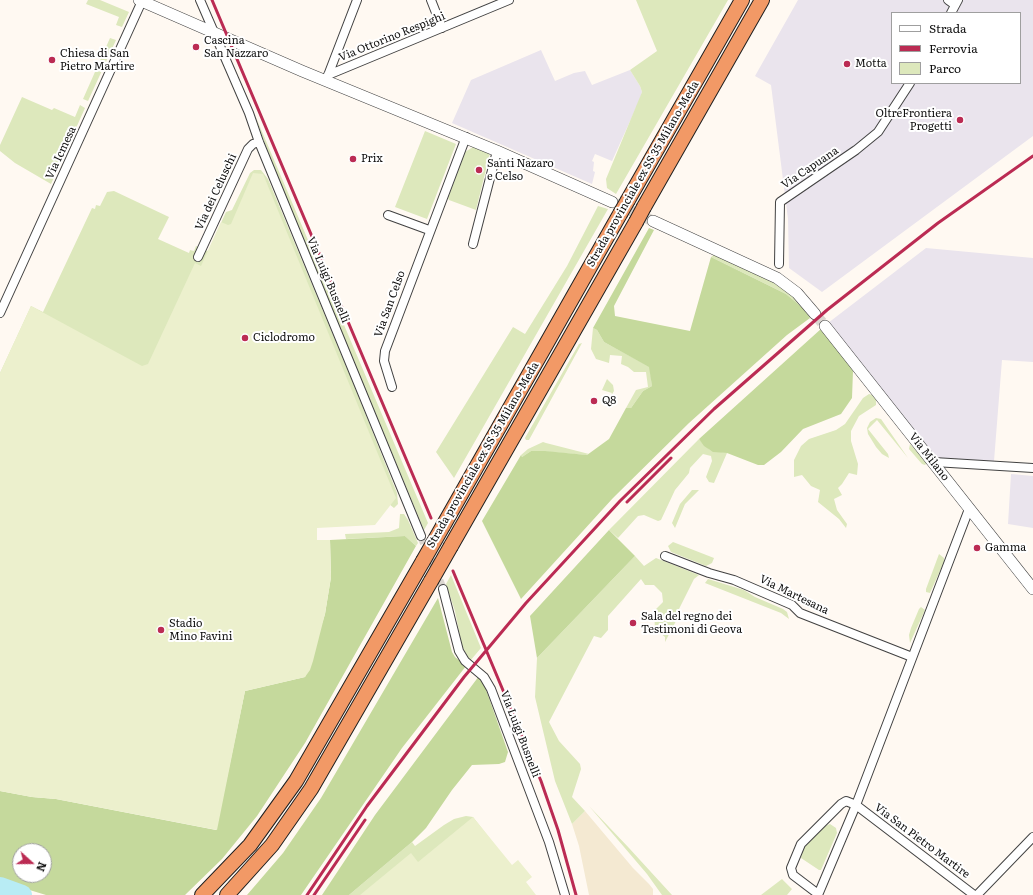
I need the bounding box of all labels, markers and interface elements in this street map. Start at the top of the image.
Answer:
street label: Via Ottorino Respighi [337,10,447,64]
legend [891,12,1021,84]
text: Strada [929,19,967,37]
place label: Cascina San Nazzaro [204,34,268,60]
text: Ferrovia [929,39,978,57]
marker: Cascina San Nazzaro [191,42,201,52]
place label: Chiesa di San Pietro Martire [60,47,135,73]
marker: Chiesa di San Pietro Martire [47,55,57,65]
place label: Motta [855,57,887,71]
marker: Motta [842,59,852,69]
text: Parco [929,59,961,77]
street label: Strada provinciale ex SS 35 Milano-Meda [584,79,702,269]
place label: OltreFrontiera Progetti [875,107,952,133]
marker: OltreFrontiera Progetti [955,115,965,125]
street label: Via Icmesa [43,125,79,181]
street label: Via Capuana [779,144,841,192]
street label: Via dei Celuschi [192,152,240,232]
place label: Prix [361,152,383,166]
marker: Prix [348,154,358,164]
place label: Santi Nazaro e Celso [487,157,554,183]
marker: Santi Nazaro e Celso [474,165,484,175]
street label: Via Luigi Busnelli [304,235,352,325]
street label: Via San Celso [372,269,408,339]
place label: Ciclodromo [253,331,315,345]
marker: Ciclodromo [240,333,250,343]
street label: Strada provinciale ex SS 35 Milano-Meda [424,360,542,550]
place label: Q8 [602,394,616,408]
marker: Q8 [589,396,599,406]
street label: Via Milano [906,430,952,484]
place label: Gamma [985,541,1026,555]
marker: Gamma [972,543,982,553]
street label: Via Martesana [757,573,831,617]
place label: Sala del regno dei Testimoni di Geova [641,610,742,636]
place label: Stadio Mino Favini [169,617,232,643]
marker: Sala del regno dei Testimoni di Geova [628,618,638,628]
marker: Stadio Mino Favini [156,625,166,635]
street label: Via Luigi Busnelli [497,689,543,779]
street label: Via San Pietro Martire [872,801,972,881]
north arrow [12,843,52,883]
text: N [33,860,51,874]

